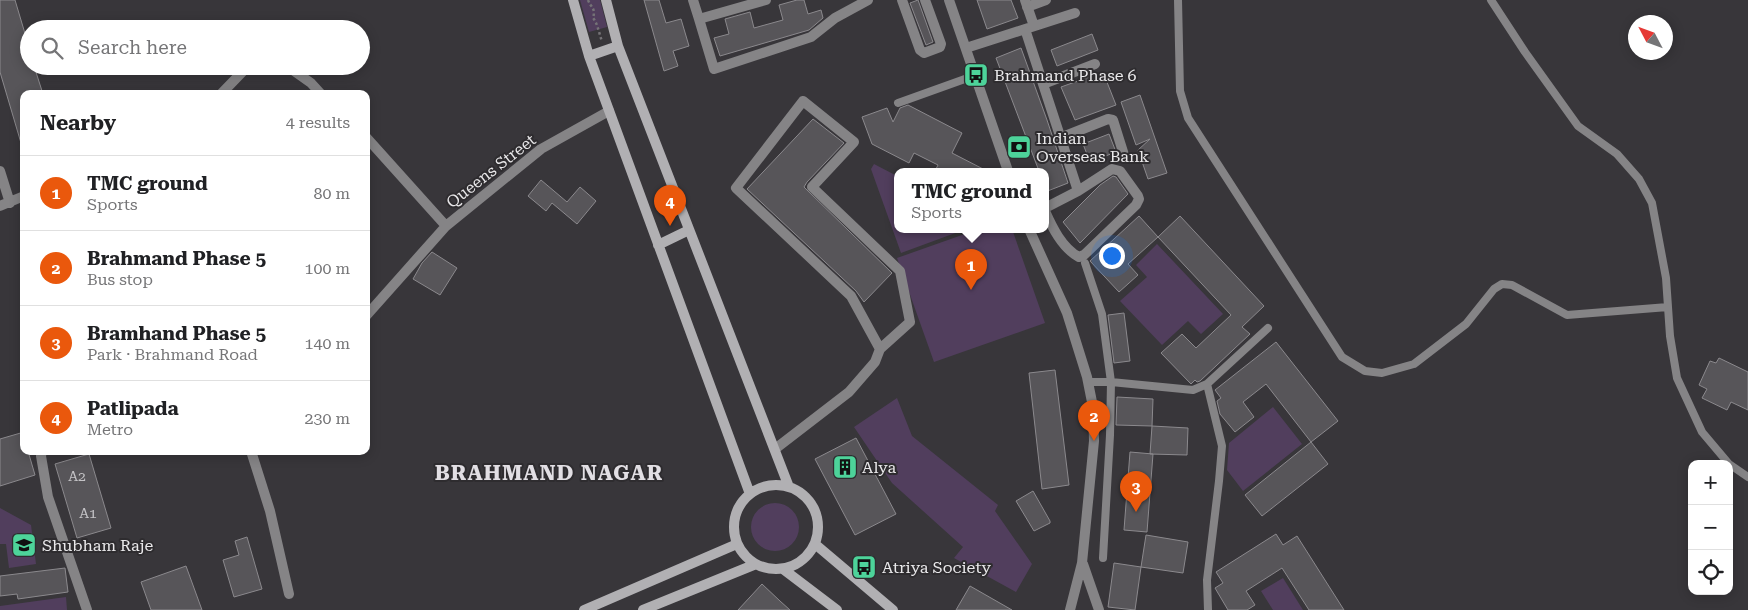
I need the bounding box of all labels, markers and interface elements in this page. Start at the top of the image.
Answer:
north arrow [1628,15,1673,60]
search box [20,20,370,75]
icon: search [38,34,66,62]
text: Search here [78,36,187,59]
bus stop icon: Brahmand Phase 6 [963,62,989,88]
place label: Brahmand Phase 6 [994,66,1137,85]
text: Nearby [40,111,116,135]
text: 4 results [286,113,350,132]
place label: Indian Overseas Bank [1036,129,1149,166]
street label: Queens Street [443,130,539,212]
bank icon: Indian Overseas Bank [1006,134,1032,160]
popup [894,168,1049,233]
text: TMC ground [87,172,208,195]
text: TMC ground [911,180,1032,203]
text: 1 [52,184,60,203]
text: 80 m [313,184,350,203]
pin: 4 [654,185,686,226]
text: Sports [87,195,138,214]
text: Sports [911,203,962,222]
your location [1099,243,1125,269]
text: Brahmand Phase 5 [87,247,266,270]
pin: 1 [955,249,987,290]
text: 2 [52,259,60,278]
text: 100 m [304,259,350,278]
text: Bus stop [87,270,153,289]
text: Bramhand Phase 5 [87,322,266,345]
text: 3 [52,334,60,353]
text: 140 m [304,334,350,353]
text: Park · Brahmand Road [87,345,258,364]
text: Patlipada [87,397,179,420]
pin: 2 [1078,400,1110,441]
text: 4 [52,409,60,428]
text: 230 m [304,409,350,428]
text: Metro [87,420,133,439]
building icon: Alya [832,454,858,480]
place label: Alya [862,458,897,477]
map controls [1688,460,1733,595]
button: + [1688,460,1733,505]
district label: BRAHMAND NAGAR [435,461,663,485]
house number: A2 [68,468,86,484]
pin: 3 [1120,471,1152,512]
house number: A1 [79,505,97,521]
button: − [1688,505,1733,550]
school or university icon: Shubham Raje [11,532,37,558]
place label: Shubham Raje [42,536,153,555]
button: locate [1688,550,1733,595]
bus stop icon: Atriya Society [851,554,877,580]
place label: Atriya Society [882,558,992,577]

